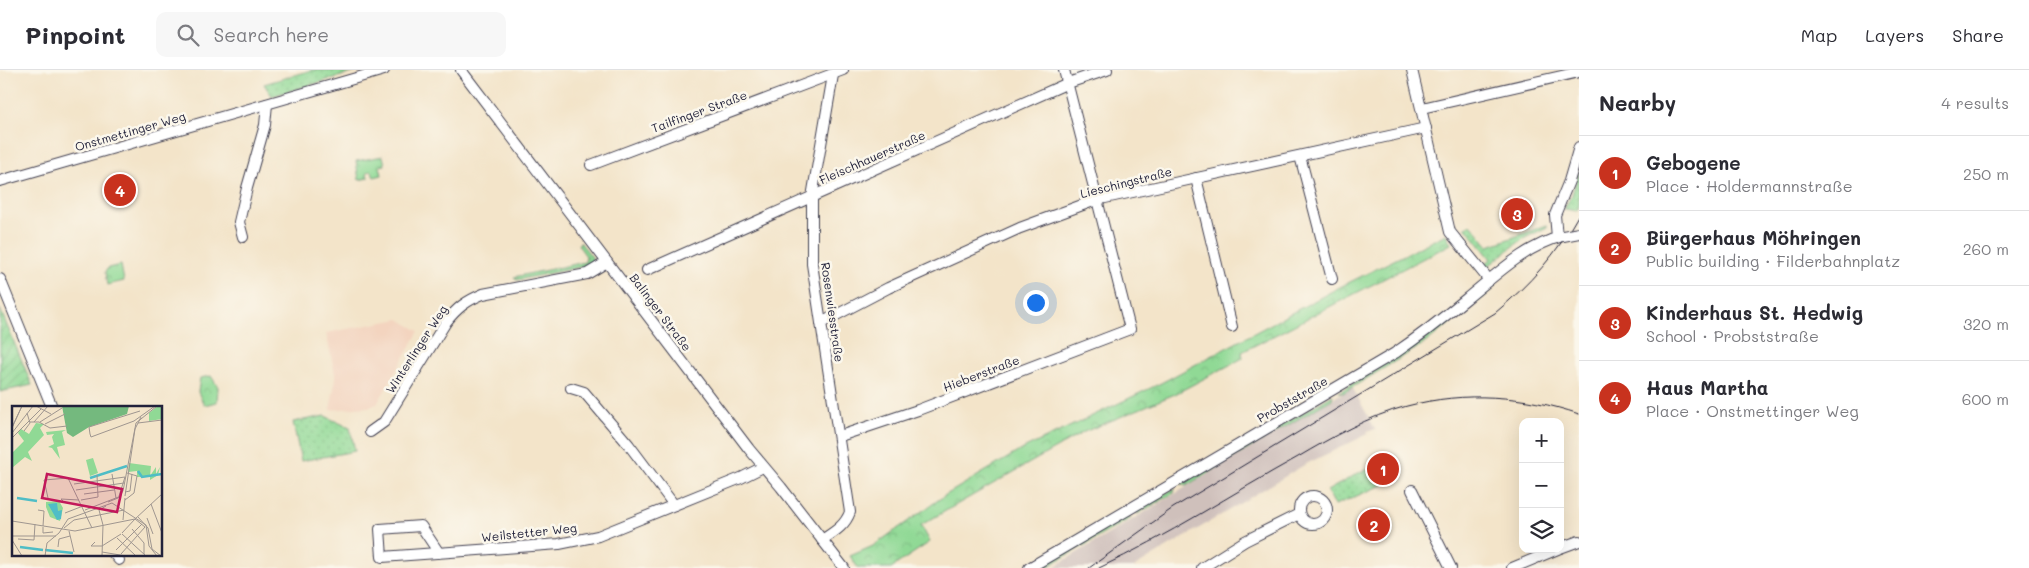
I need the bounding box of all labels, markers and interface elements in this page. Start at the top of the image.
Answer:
search box [156,12,506,57]
text: Pinpoint [25,19,126,50]
icon: search [174,21,202,49]
text: Search here [214,22,329,47]
text: Map [1801,23,1837,47]
text: Layers [1865,23,1924,47]
text: Share [1952,23,2004,47]
street label: Tailfinger Straße [649,86,749,136]
text: Nearby [1599,89,1676,116]
text: 4 results [1941,92,2009,113]
street label: Onstmettinger Weg [73,108,187,154]
street label: Fleischhauerstraße [816,126,928,188]
text: Gebogene [1646,150,1740,175]
street label: Lieschingstraße [1078,163,1174,201]
text: 1 [1611,163,1619,184]
text: 250 m [1963,163,2009,184]
pin: 4 [104,171,136,209]
text: Place · Holdermannstraße [1646,175,1853,196]
pin: 3 [1501,195,1533,233]
text: Bürgerhaus Möhringen [1646,225,1861,250]
text: 2 [1611,238,1619,259]
text: 260 m [1963,238,2009,259]
text: Public building · Filderbahnplatz [1646,250,1900,271]
street label: Rosenwiesstraße [818,261,848,363]
street label: Balinger Straße [627,270,695,354]
your location [1023,290,1049,316]
text: Kinderhaus St. Hedwig [1646,300,1863,325]
street label: Winterlinger Weg [381,302,451,396]
text: 3 [1610,313,1620,334]
text: 320 m [1963,313,2009,334]
text: School · Probststraße [1646,325,1819,346]
street label: Hieberstraße [941,351,1021,395]
street label: Probststraße [1254,372,1330,426]
text: Haus Martha [1646,375,1768,400]
text: 4 [1610,388,1620,409]
text: 600 m [1962,388,2009,409]
text: Place · Onstmettinger Weg [1646,400,1859,421]
inset map [12,406,162,556]
map controls [1519,418,1564,553]
button: + [1519,418,1564,463]
pin: 1 [1367,450,1399,488]
button: − [1519,463,1564,508]
pin: 2 [1358,506,1390,544]
button: layers [1519,508,1564,553]
street label: Weilstetter Weg [480,519,578,545]

